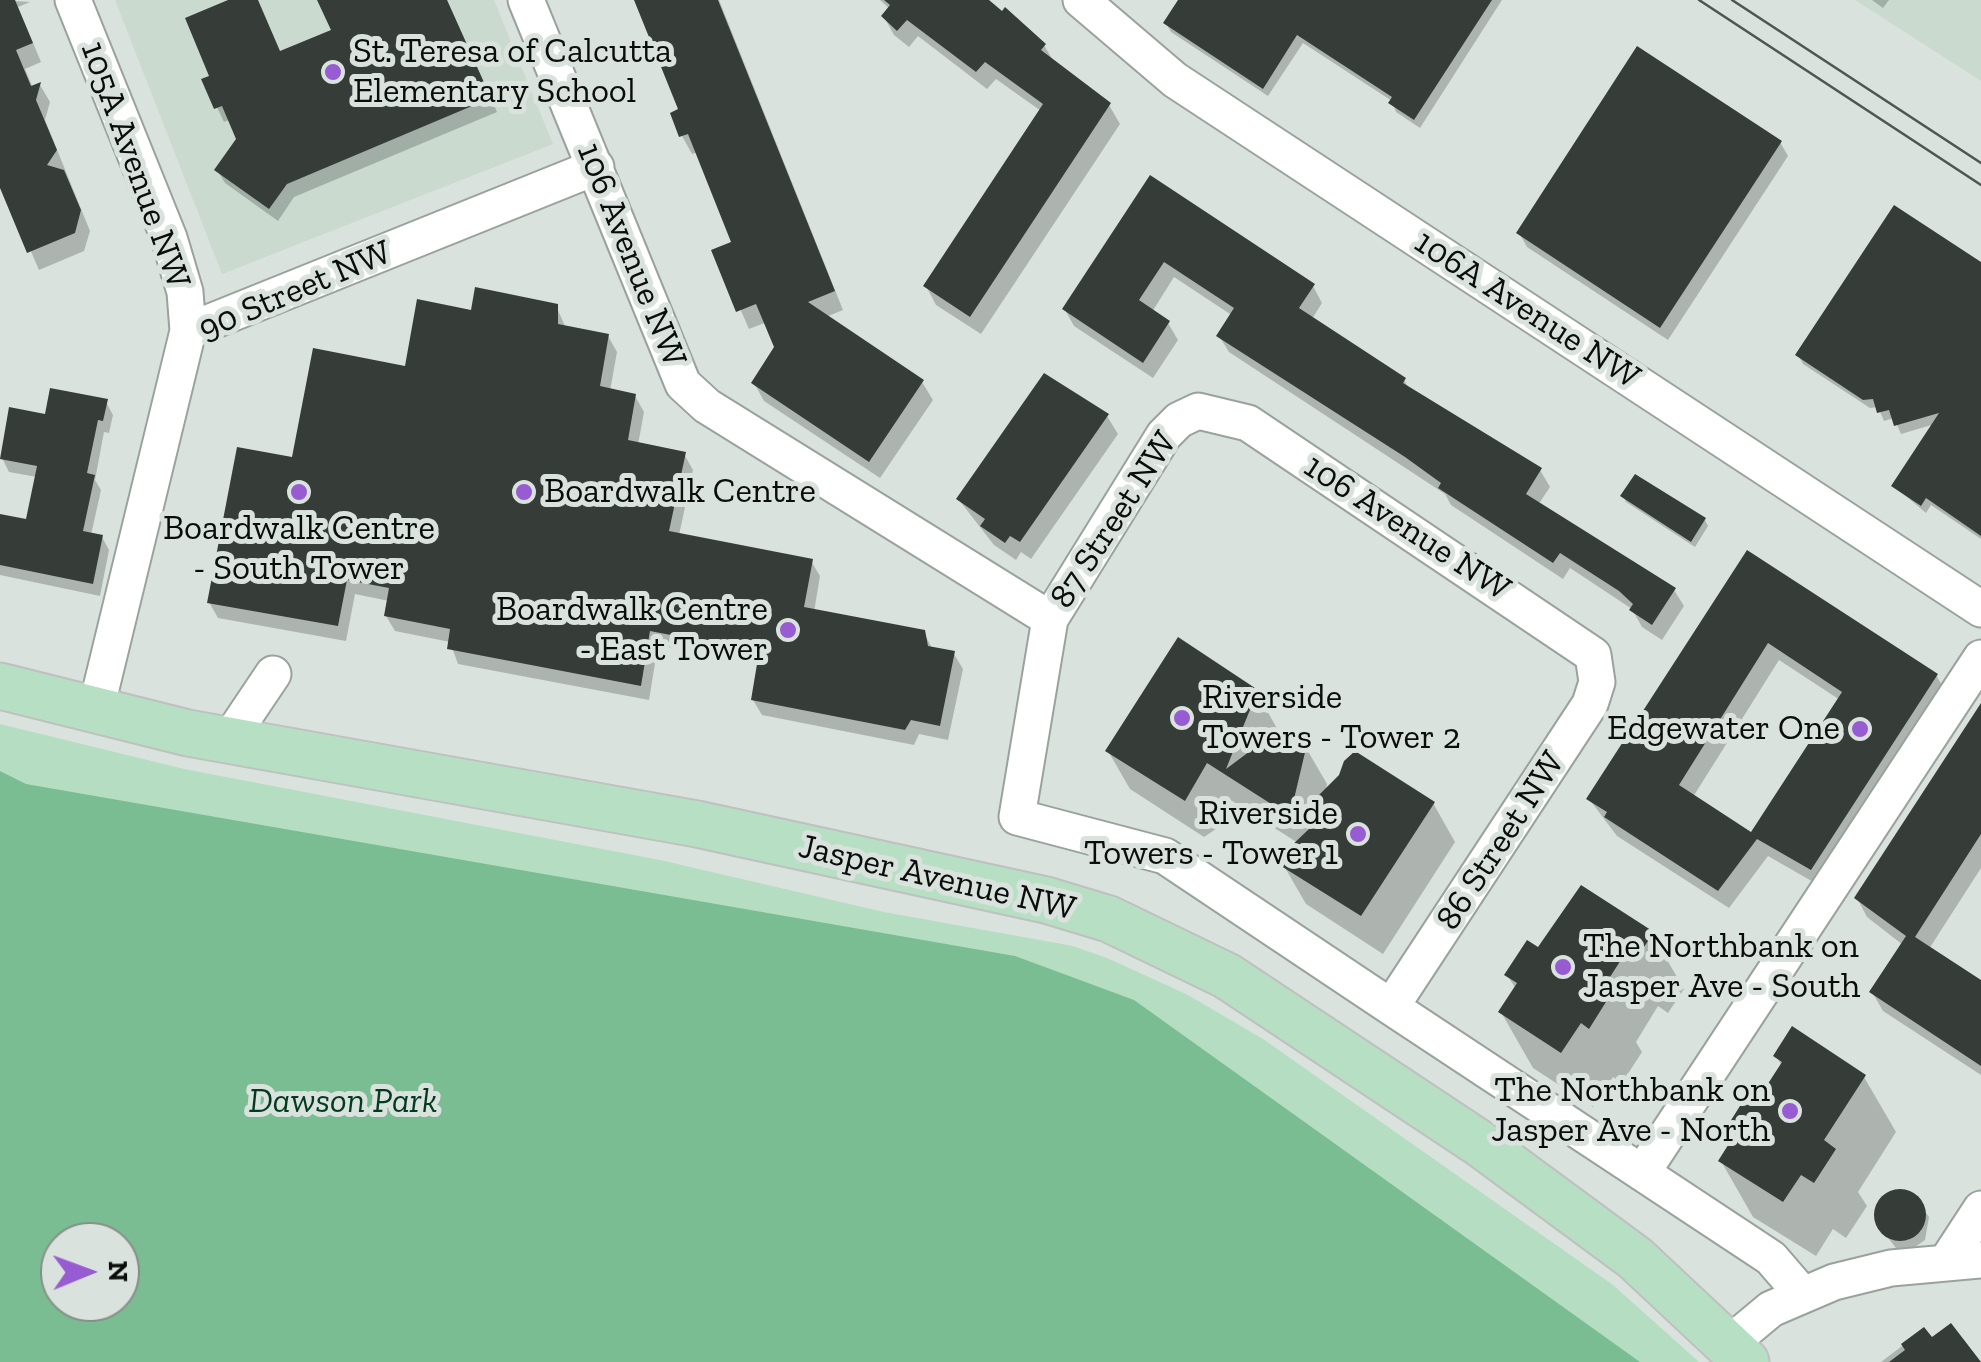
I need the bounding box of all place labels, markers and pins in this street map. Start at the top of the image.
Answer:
place label: St. Teresa of Calcutta Elementary School [353,31,672,113]
marker: St. Teresa of Calcutta Elementary School [322,61,344,83]
place label: Boardwalk Centre [544,471,816,513]
marker: Boardwalk Centre - South Tower [288,481,310,503]
marker: Boardwalk Centre [513,481,535,503]
place label: Boardwalk Centre - South Tower [163,508,435,590]
place label: Boardwalk Centre - East Tower [496,589,768,671]
marker: Boardwalk Centre - East Tower [777,619,799,641]
place label: Riverside Towers - Tower 2 [1202,677,1461,759]
marker: Riverside Towers - Tower 2 [1171,707,1193,729]
place label: Edgewater One [1607,708,1840,750]
marker: Edgewater One [1849,718,1871,740]
place label: Riverside Towers - Tower 1 [1084,793,1338,875]
marker: Riverside Towers - Tower 1 [1347,823,1369,845]
place label: The Northbank on Jasper Ave - South [1583,926,1860,1008]
marker: The Northbank on Jasper Ave - South [1552,956,1574,978]
place label: The Northbank on Jasper Ave - North [1491,1070,1770,1152]
marker: The Northbank on Jasper Ave - North [1779,1100,1801,1122]

